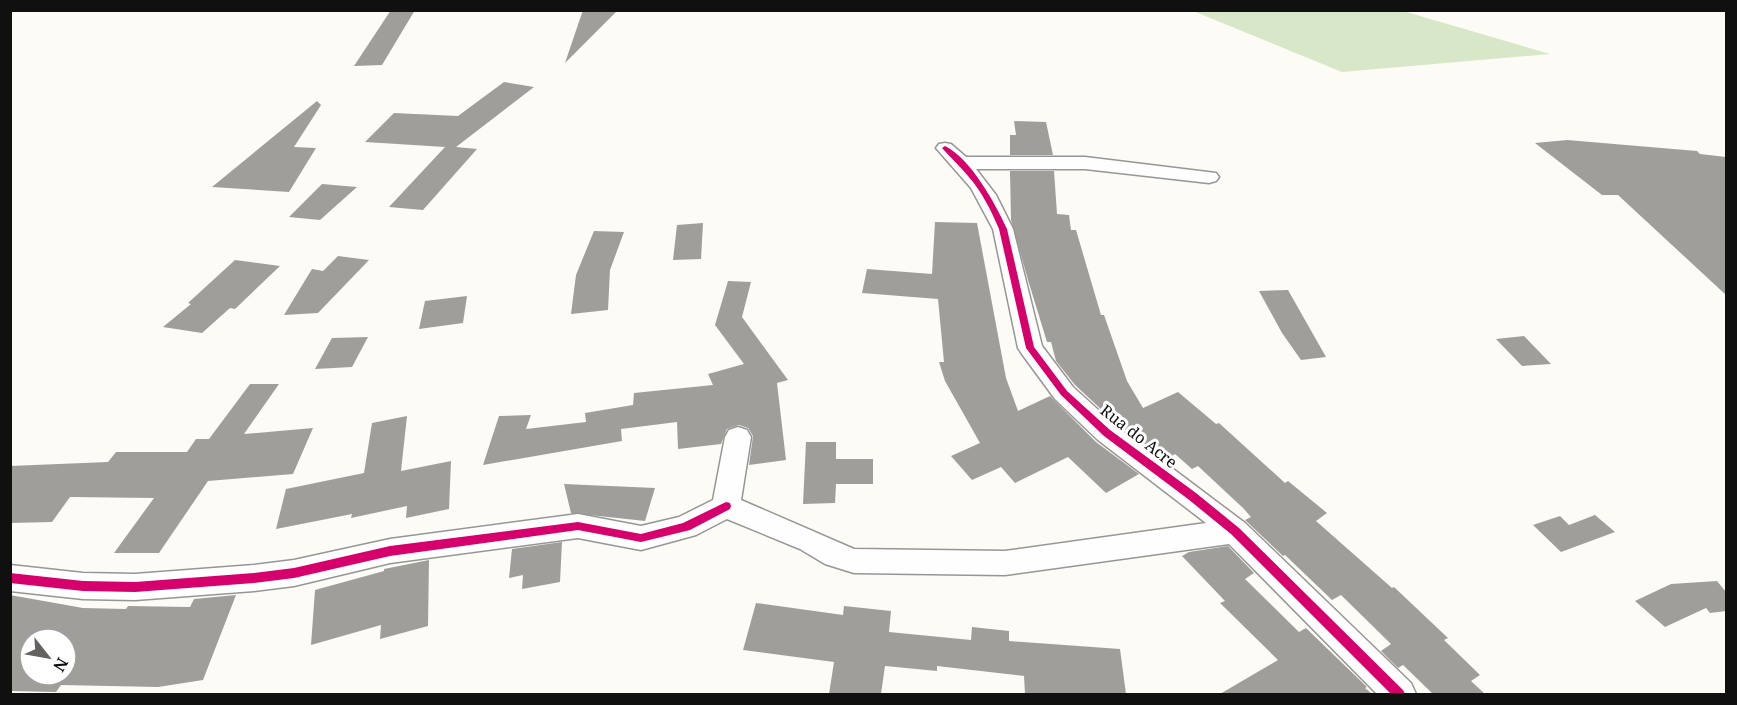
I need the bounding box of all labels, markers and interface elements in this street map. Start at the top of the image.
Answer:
street label: Rua do Acre [1096,399,1182,473]
north arrow [18,627,78,687]
text: N [48,654,74,676]

